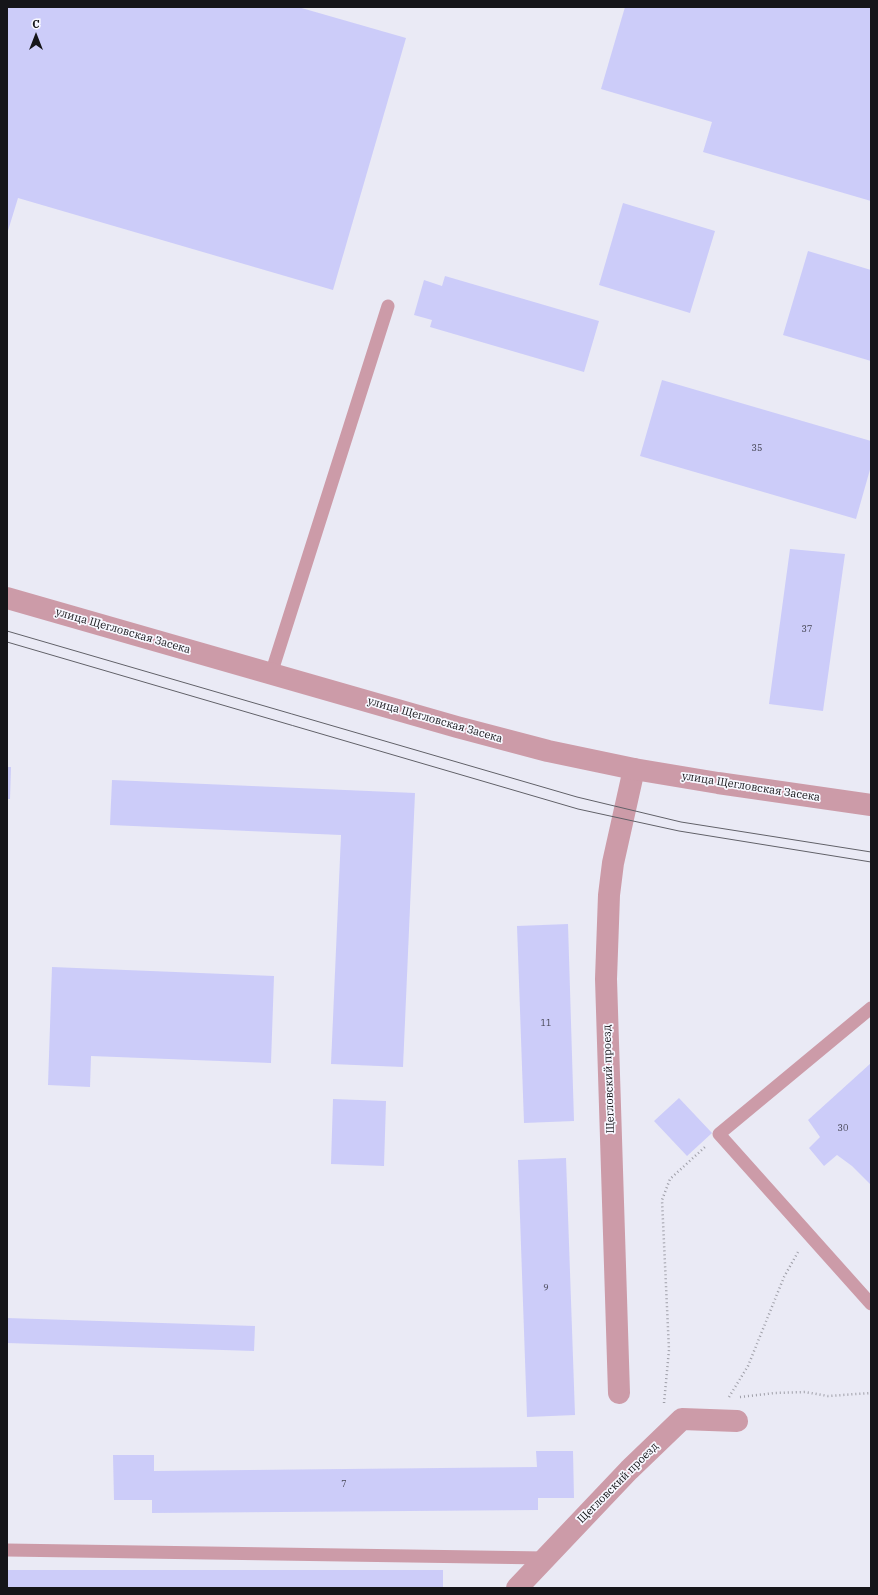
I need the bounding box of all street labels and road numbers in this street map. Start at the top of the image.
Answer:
street label: улица Щегловская Засека [54,605,192,657]
street label: улица Щегловская Засека [366,694,504,746]
street label: улица Щегловская Засека [681,770,821,804]
street label: Щегловский проезд [601,1024,617,1134]
street label: Щегловский проезд [575,1440,661,1526]

